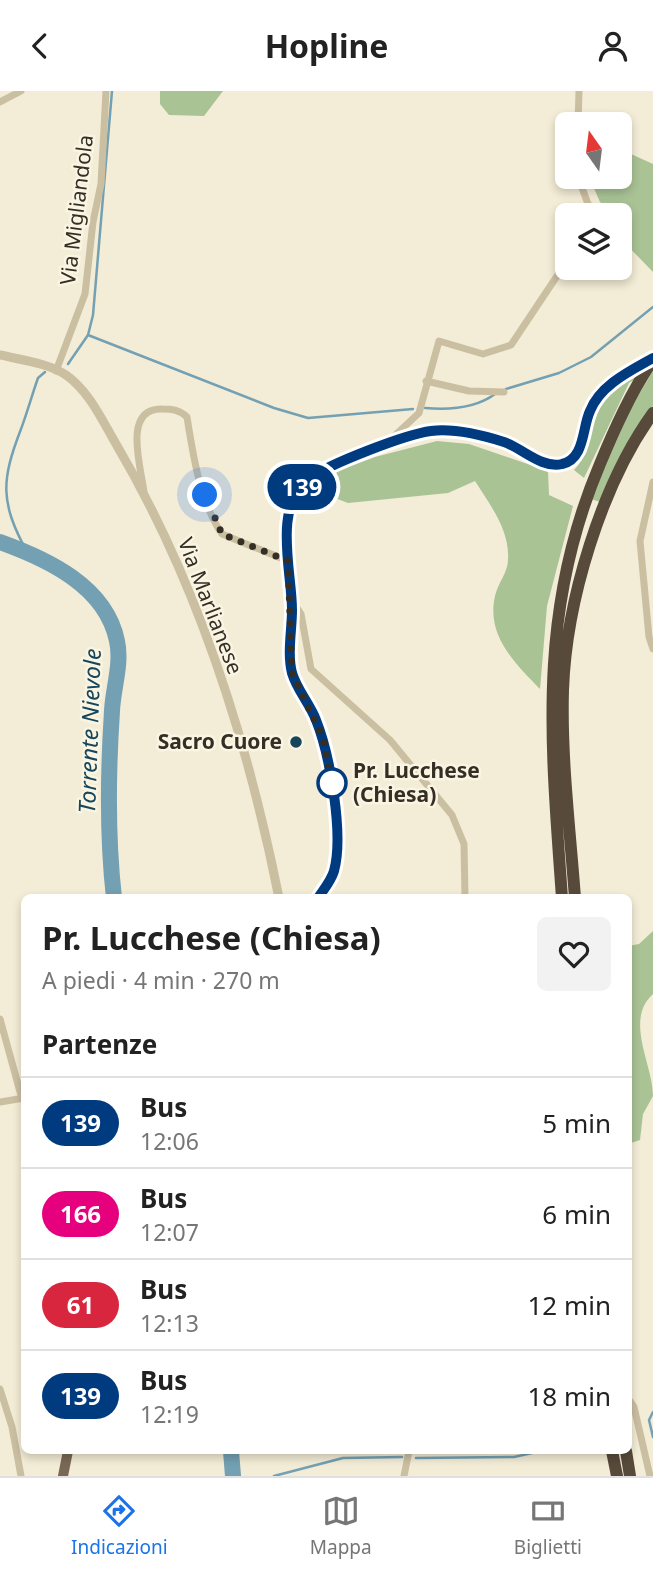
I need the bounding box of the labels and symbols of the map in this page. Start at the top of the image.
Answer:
north arrow [555,112,632,189]
street label: Via Migliandola [53,133,99,287]
line badge: 139 [262,464,342,510]
your location [187,477,222,512]
street label: Via Marlianese [172,533,250,678]
water label: Torrente Nievole [70,648,108,814]
place label: Sacro Cuore [158,727,282,755]
marker: Sacro Cuore [288,734,304,750]
place label: Pr. Lucchese (Chiesa) [353,756,480,808]
marker: Pr. Lucchese (Chiesa) [317,768,347,798]

